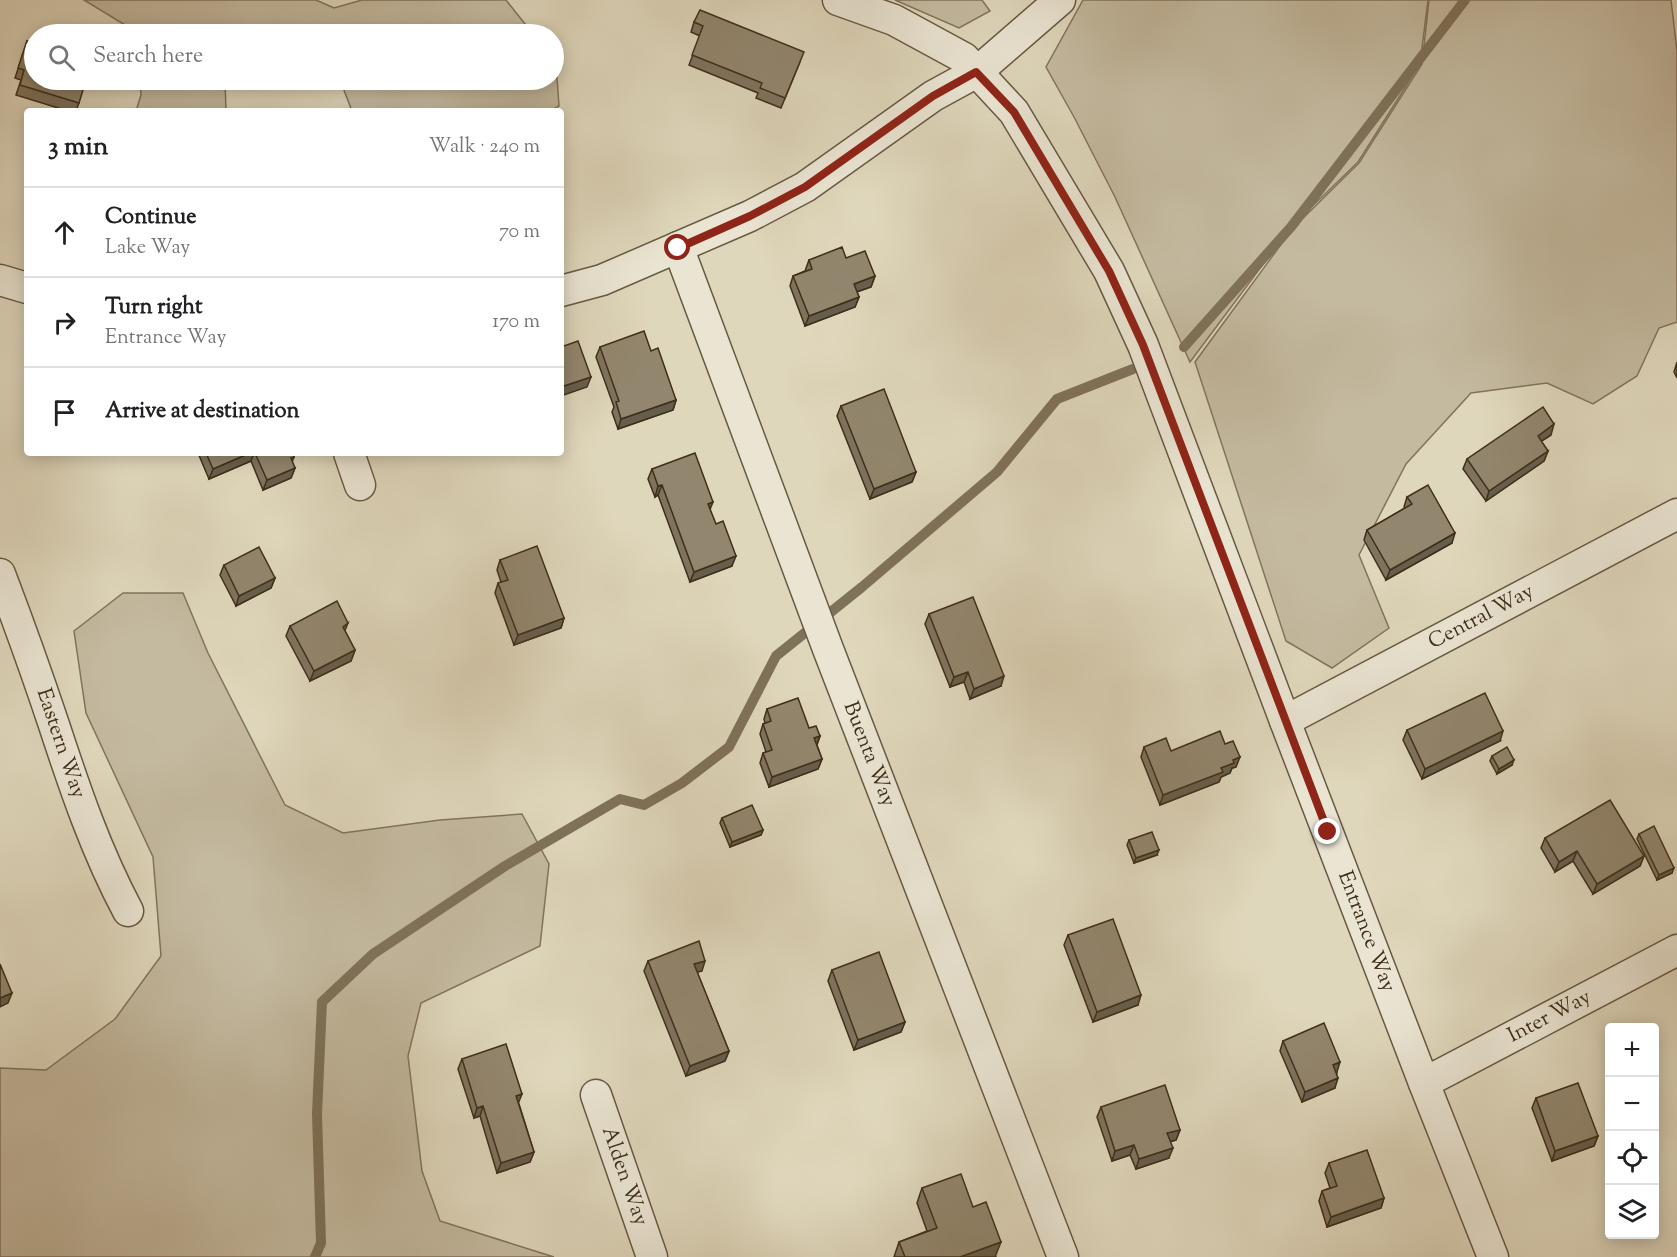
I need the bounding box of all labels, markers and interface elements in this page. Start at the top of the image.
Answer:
search box [24,24,564,90]
icon: search [45,41,78,74]
text: Search here [93,41,203,73]
text: 3 min [48,129,108,166]
text: Walk · 240 m [429,133,540,162]
text: Continue [105,202,196,234]
icon: ahead [48,216,81,249]
text: 70 m [499,218,540,247]
text: Lake Way [105,234,190,263]
route start [664,234,690,260]
text: Turn right [105,292,202,324]
icon: right [48,306,81,339]
text: 170 m [492,308,540,337]
text: Entrance Way [105,324,226,353]
icon: arrive [48,396,81,429]
text: Arrive at destination [105,396,300,428]
street label: Central Way [1423,577,1540,658]
street label: Eastern Way [28,684,93,803]
street label: Buenta Way [835,697,903,812]
route end [1314,818,1340,844]
street label: Entrance Way [1329,867,1403,997]
street label: Inter Way [1503,982,1597,1051]
map controls [1605,1023,1659,1239]
button: + [1605,1023,1659,1077]
button: − [1605,1077,1659,1131]
street label: Alden Way [593,1123,655,1230]
button: locate [1605,1131,1659,1185]
button: layers [1605,1185,1659,1239]

